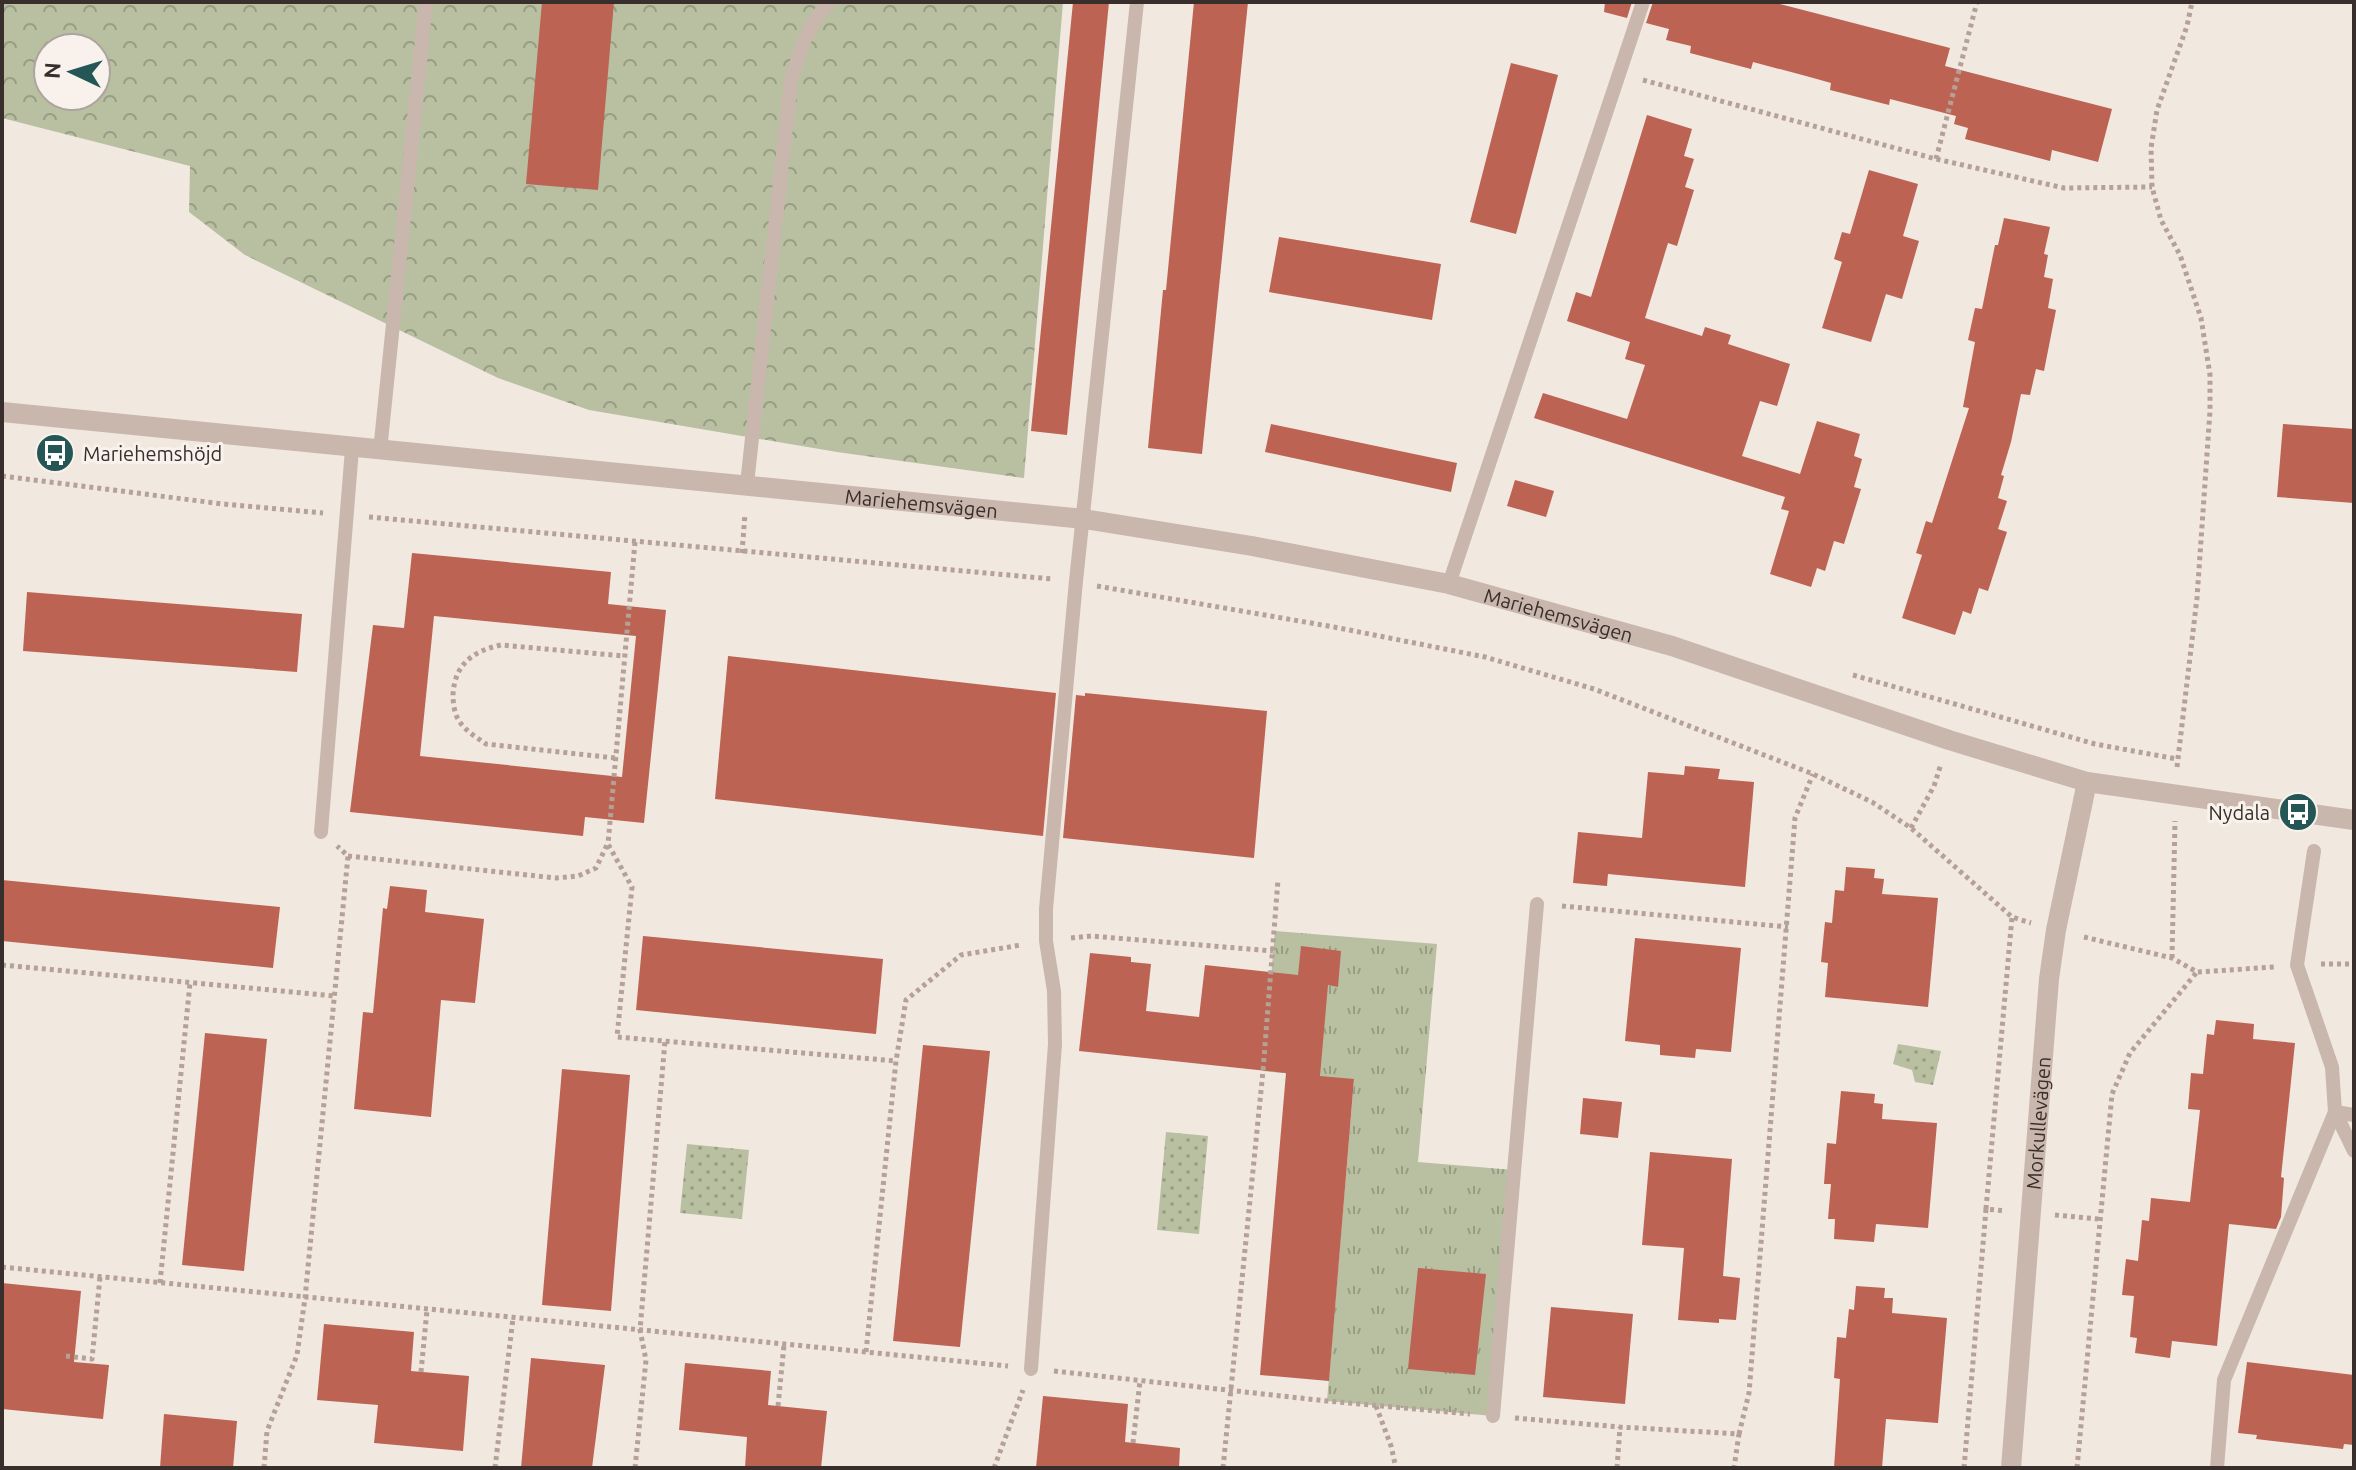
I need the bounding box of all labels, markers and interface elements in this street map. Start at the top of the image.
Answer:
north arrow [32,32,112,112]
text: N [39,62,65,80]
bus stop icon: Mariehemshöjd [34,432,76,474]
place label: Mariehemshöjd [83,442,222,465]
street label: Mariehemsvägen [844,484,999,522]
street label: Mariehemsvägen [1482,583,1636,646]
bus stop icon: Nydala [2277,791,2319,833]
place label: Nydala [2209,801,2270,824]
street label: Morkullevägen [2021,1055,2054,1191]

